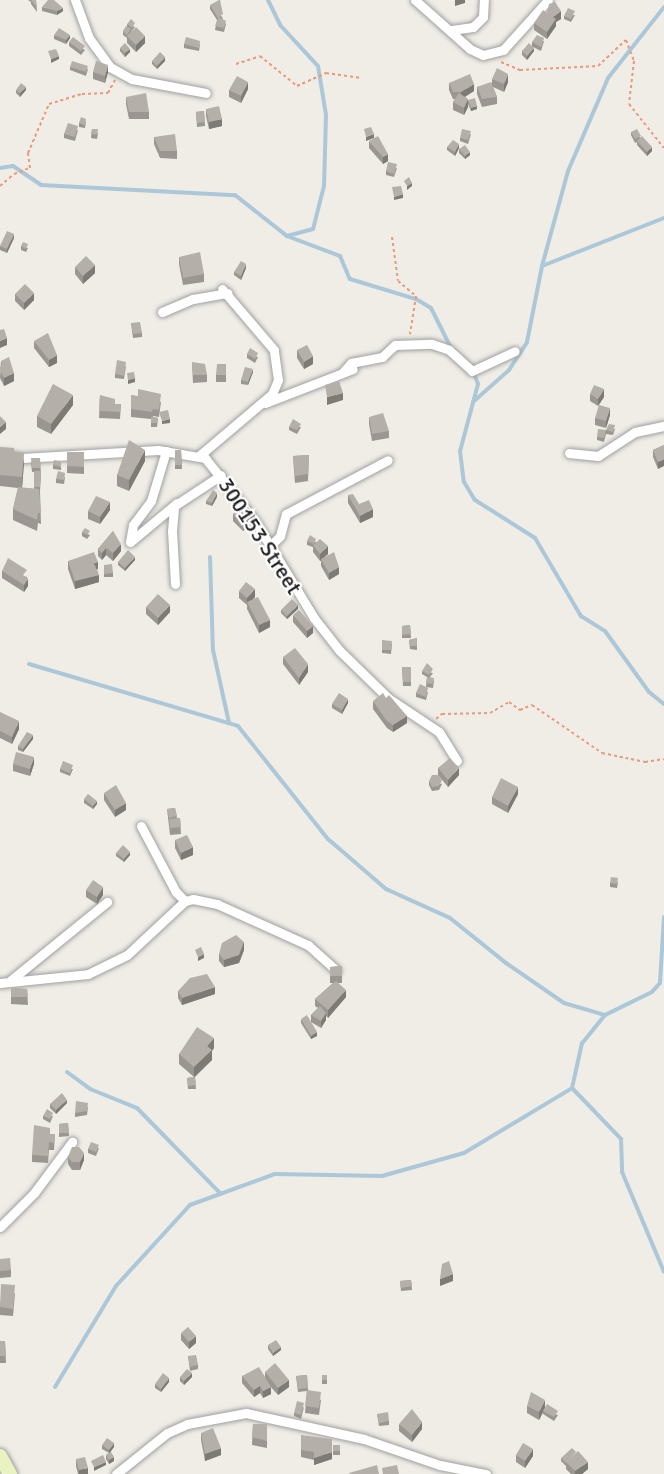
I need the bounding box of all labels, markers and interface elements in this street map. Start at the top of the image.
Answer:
street label: 300153 Street [213,473,307,599]

